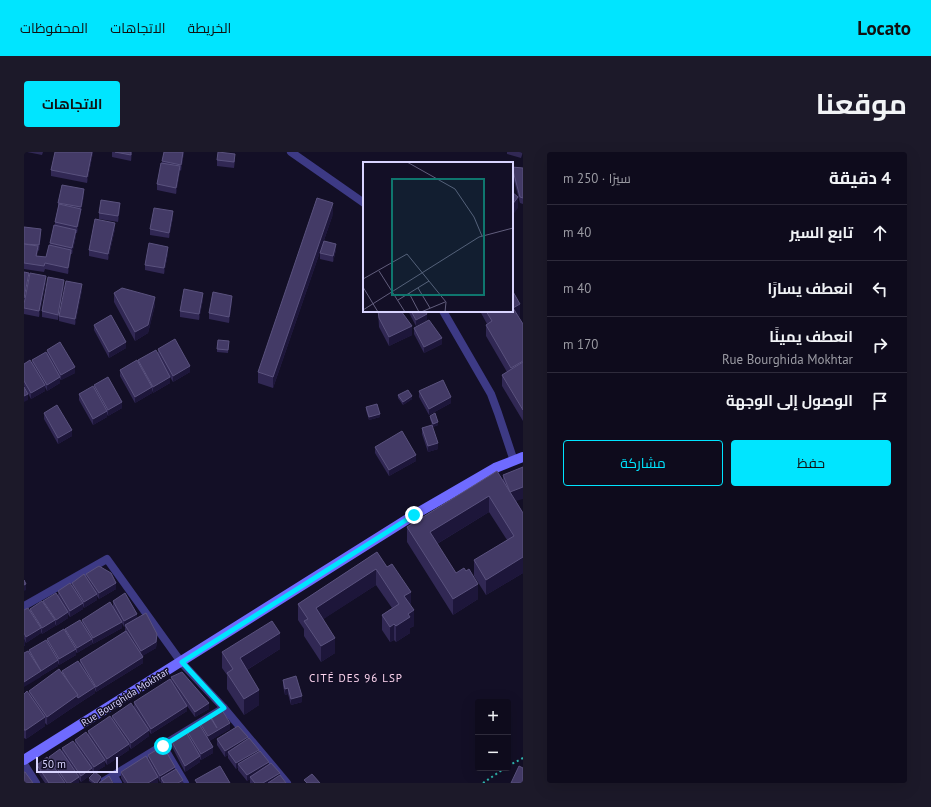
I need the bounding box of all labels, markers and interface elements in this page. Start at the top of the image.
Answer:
text: Locato [857,16,911,40]
text: المحفوظات [20,19,88,37]
text: الاتجاهات [110,19,166,37]
text: الخريطة [188,19,231,37]
button: الاتجاهات [24,81,120,127]
text: موقعنا [816,85,907,122]
inset map [363,162,513,312]
text: 4 دقيقة [829,167,891,189]
text: سيرًا · 250 m [563,170,631,187]
icon: ahead [869,222,891,244]
text: تابع السير [790,223,853,242]
text: 40 m [563,224,591,241]
icon: left [869,278,891,300]
text: انعطف يسارًا [767,279,853,298]
text: 40 m [563,280,591,297]
text: انعطف يمينًا [769,327,853,346]
icon: right [869,334,891,356]
text: 170 m [563,336,598,353]
text: Rue Bourghida Mokhtar [722,351,853,368]
icon: arrive [869,390,891,412]
text: الوصول إلى الوجهة [726,391,853,410]
button: مشاركة [563,440,723,486]
button: حفظ [731,440,891,486]
route end [405,506,423,524]
street label: Rue Bourghida Mokhtar [79,664,172,729]
district label: CITÉ DES 96 LSP [309,671,403,685]
map controls [475,699,511,771]
button: + [475,699,511,735]
button: − [475,735,511,771]
route start [154,737,172,755]
scale bar [36,755,118,774]
text: 50 m [42,757,66,771]

